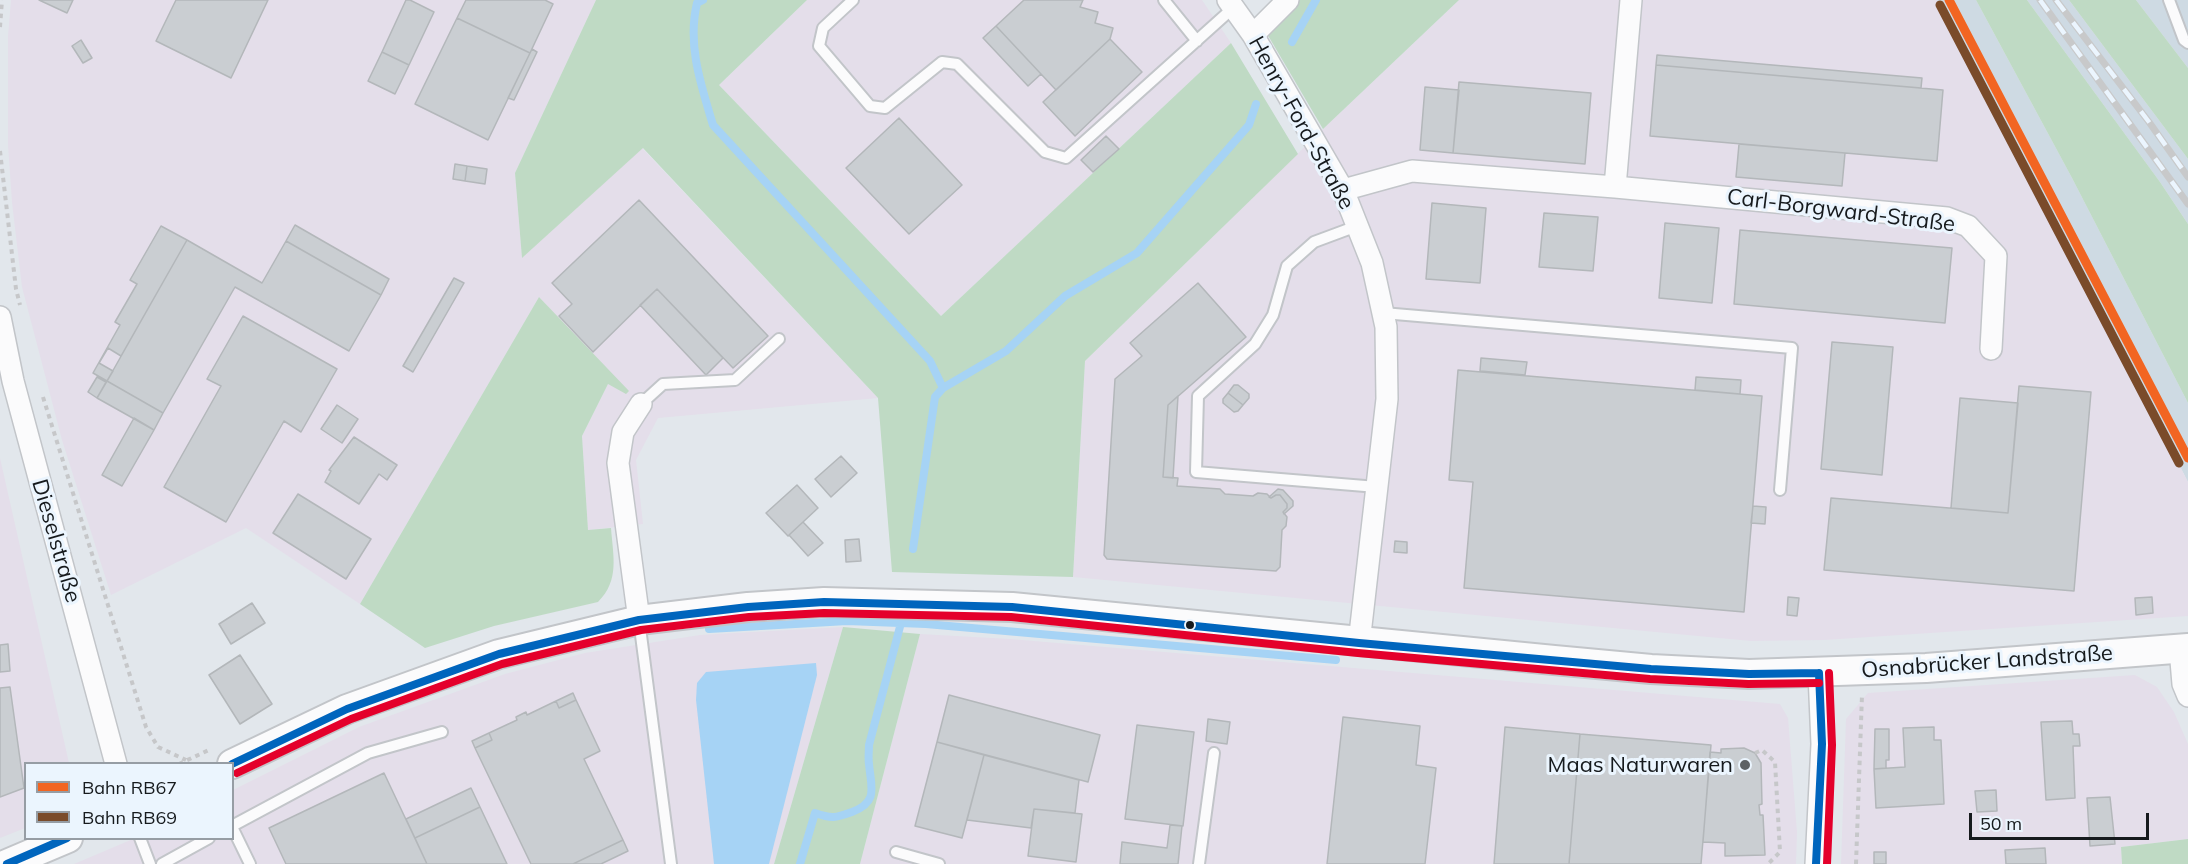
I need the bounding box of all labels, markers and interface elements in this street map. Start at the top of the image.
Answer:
street label: Henry-Ford-Straße [1242,32,1360,214]
street label: Carl-Borgward-Straße [1725,184,1957,238]
street label: Dieselstraße [26,476,86,606]
unlabelled marker [1184,619,1196,631]
street label: Osnabrücker Landstraße [1860,640,2114,684]
place label: Maas Naturwaren [1548,752,1733,778]
marker: Maas Naturwaren [1738,758,1752,772]
legend [24,762,234,840]
text: Bahn RB67 [82,776,177,799]
scale bar [1972,801,2152,839]
text: Bahn RB69 [82,806,177,829]
text: 50 m [1980,812,2022,835]

